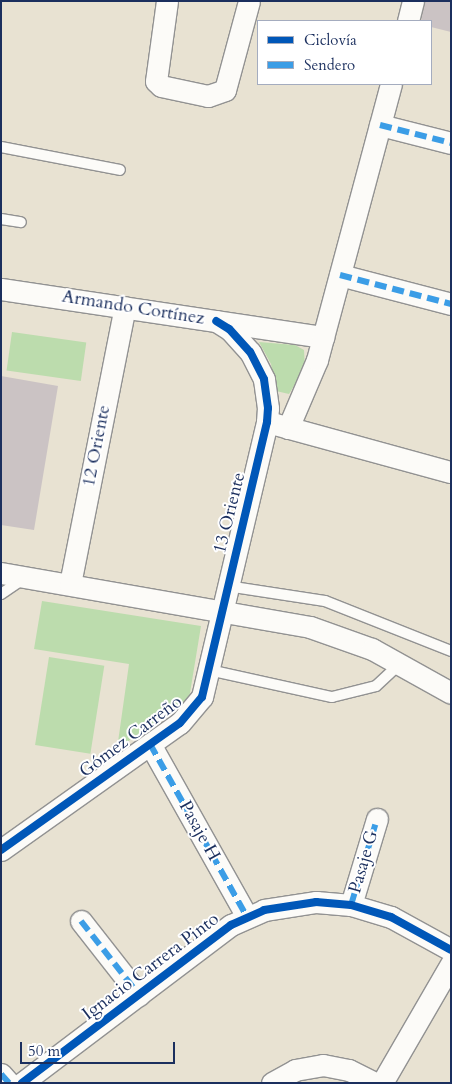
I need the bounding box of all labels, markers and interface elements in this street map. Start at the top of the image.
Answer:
legend [257,20,432,85]
text: Ciclovía [304,30,357,50]
text: Sendero [304,55,355,75]
street label: Armando Cortínez [60,286,206,330]
street label: 12 Oriente [79,403,115,489]
street label: 13 Oriente [210,470,250,556]
street label: Gómez Carreño [75,691,187,783]
street label: Pasaje H [174,797,224,865]
street label: Pasaje G [345,828,383,896]
street label: Ignacio Carrera Pinto [78,909,224,1025]
scale bar [22,1032,178,1064]
text: 50 m [28,1041,60,1061]

